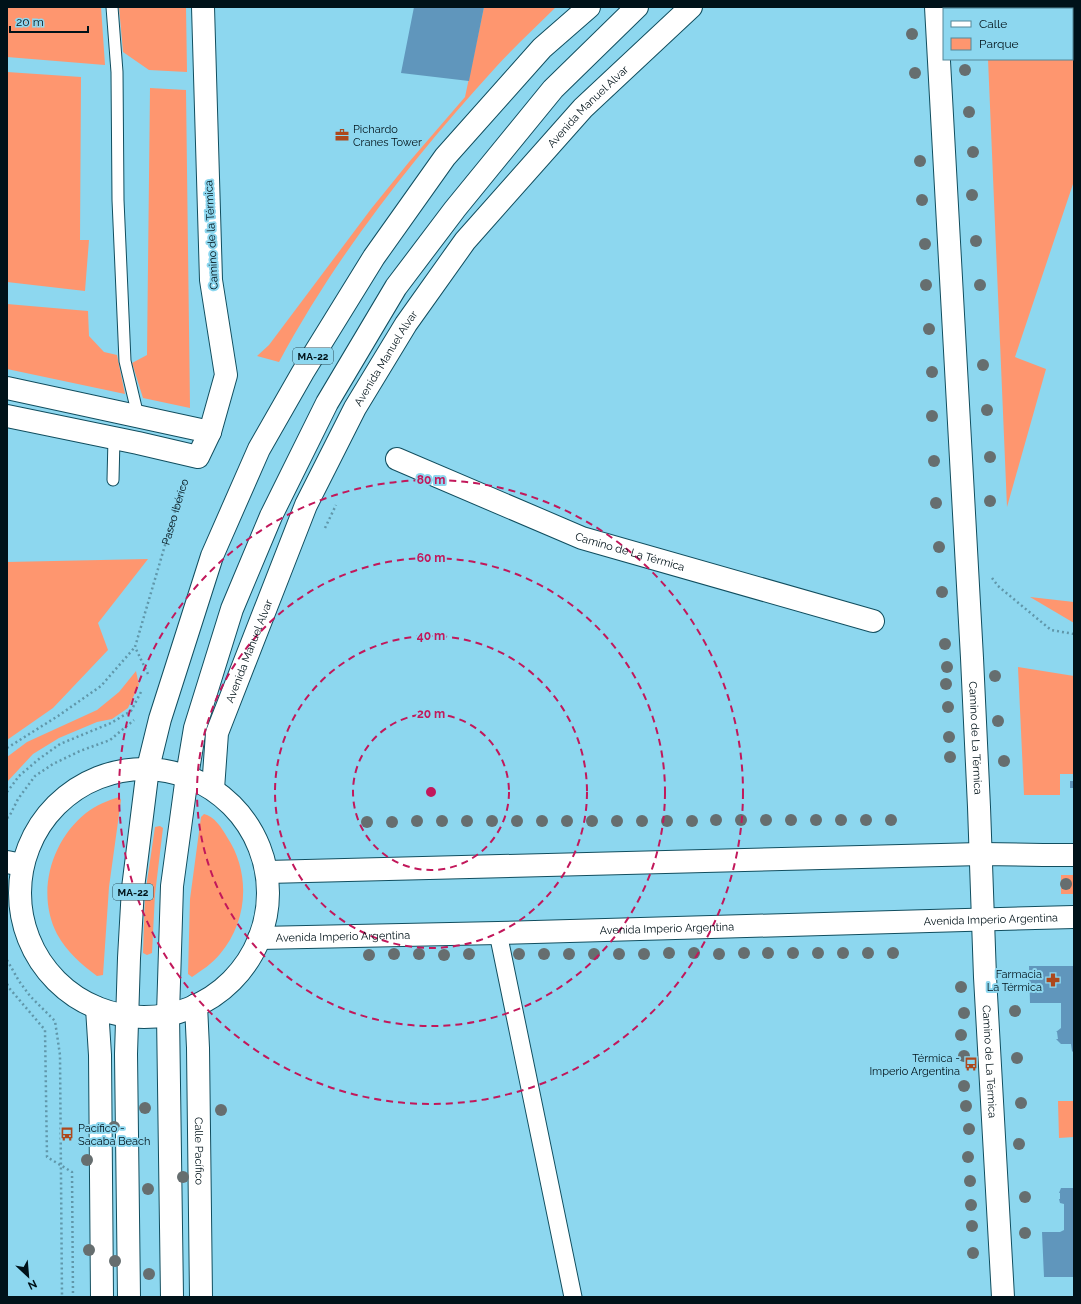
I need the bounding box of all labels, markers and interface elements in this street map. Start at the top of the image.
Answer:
scale bar [10,8,88,34]
legend [943,8,1073,60]
text: 20 m [16,15,44,29]
text: Calle [979,17,1007,31]
text: Parque [979,37,1019,51]
street label: Avenida Manuel Alvar [545,63,631,150]
place label: Pichardo Cranes Tower [353,123,422,149]
office icon: Pichardo Cranes Tower [334,127,350,143]
street label: Camino de la Térmica [202,180,221,290]
street label: Avenida Manuel Alvar [352,308,420,409]
road number: MA-22 [293,348,333,364]
text: 80 m [417,473,445,487]
street label: Paseo Ibérico [159,476,192,547]
street label: Camino de La Térmica [573,530,686,574]
text: 60 m [417,551,445,565]
street label: Avenida Manuel Alvar [223,598,275,705]
text: 40 m [417,629,445,643]
street label: Camino de La Térmica [966,681,984,795]
text: 20 m [417,707,445,721]
centre of rings [424,785,438,799]
road number: MA-22 [113,884,153,900]
street label: Avenida Imperio Argentina [923,911,1058,928]
street label: Avenida Imperio Argentina [600,920,734,937]
street label: Avenida Imperio Argentina [276,929,410,945]
place label: Farmacia La Térmica [987,968,1042,994]
pharmacy icon: Farmacia La Térmica [1045,972,1061,988]
street label: Camino de La Térmica [980,1005,999,1119]
place label: Térmica - Imperio Argentina [869,1052,960,1078]
bus stop icon: Térmica - Imperio Argentina [963,1056,979,1072]
street label: Calle Pacífico [192,1117,206,1186]
place label: Pacífico - Sacaba Beach [78,1122,151,1148]
bus stop icon: Pacífico - Sacaba Beach [59,1126,75,1142]
north arrow [8,1256,48,1296]
text: N [26,1277,39,1292]

